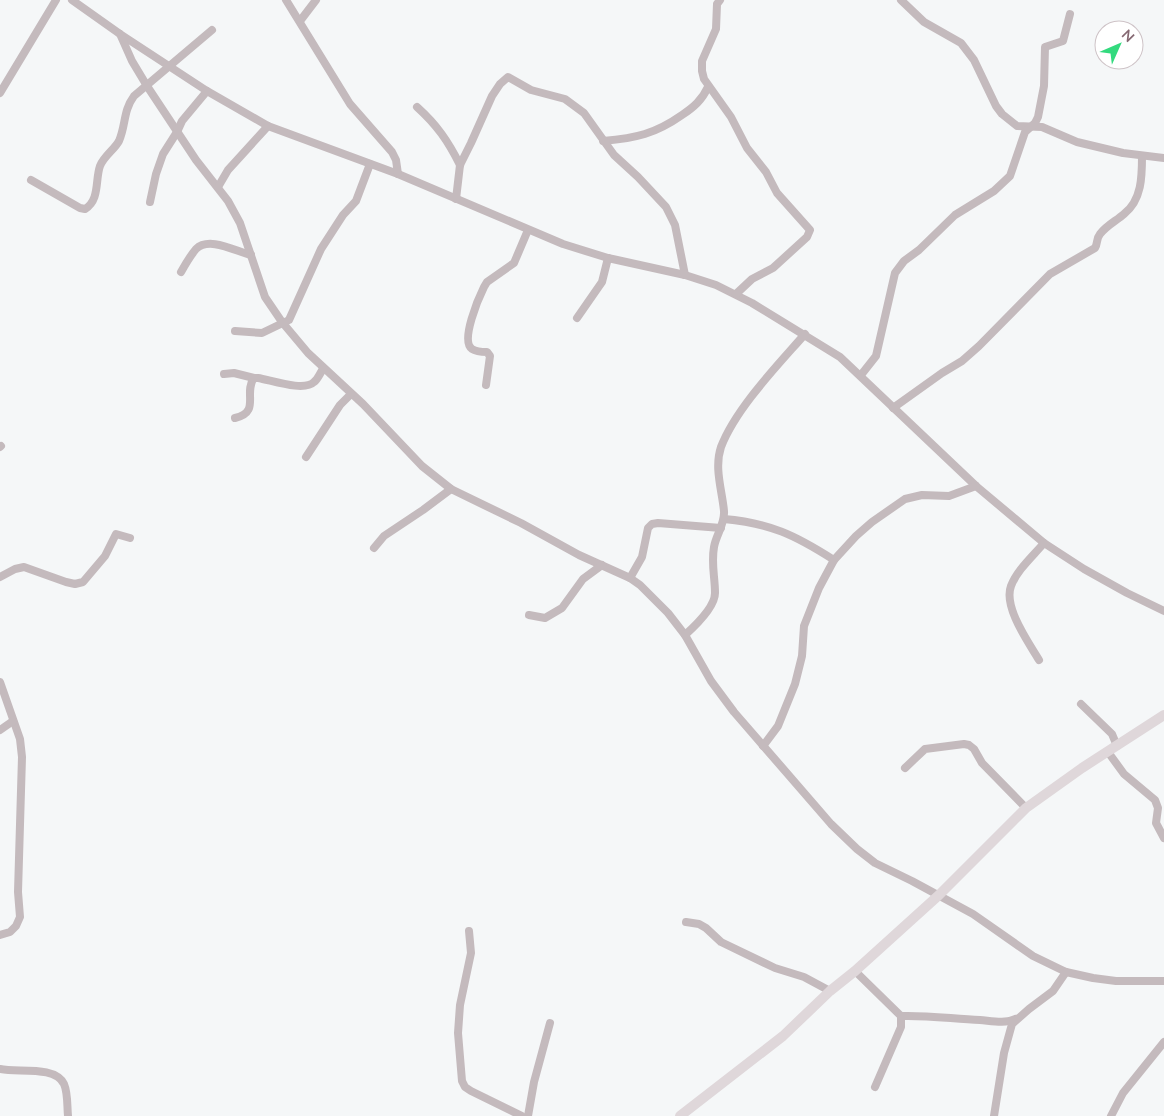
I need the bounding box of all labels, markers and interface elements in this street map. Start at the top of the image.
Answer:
north arrow [1094,20,1144,70]
text: N [1119,26,1138,45]

